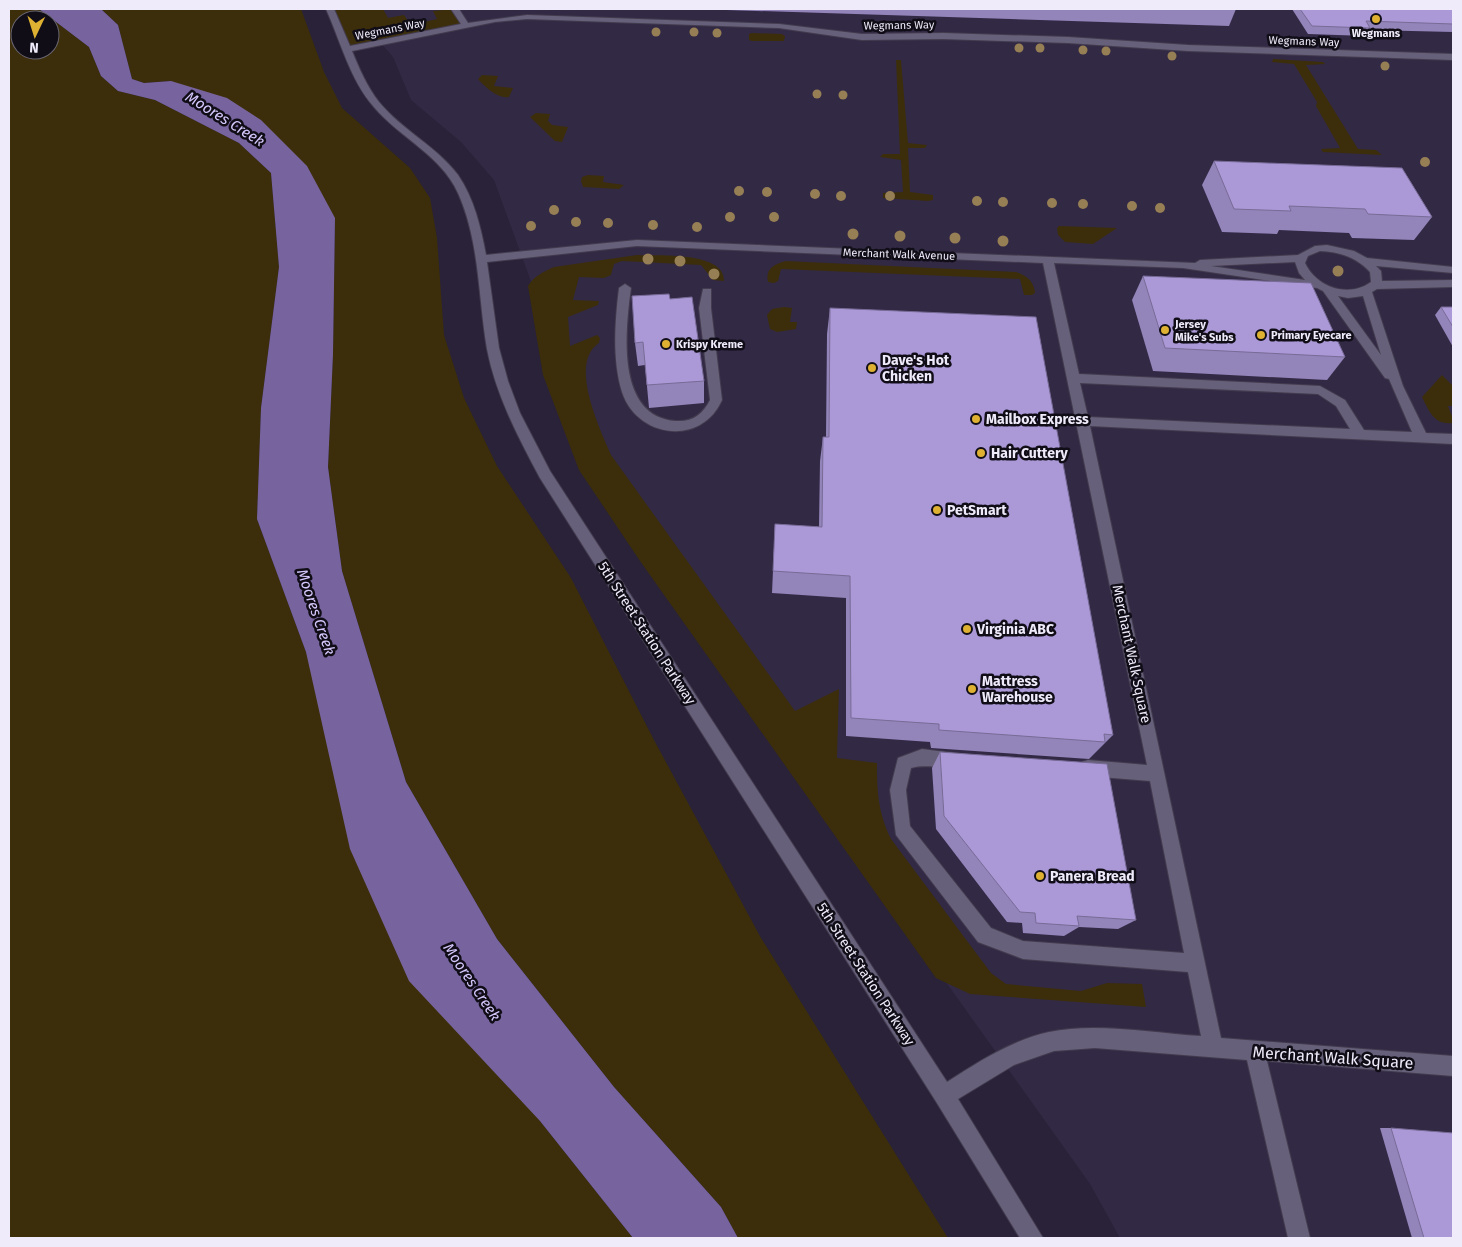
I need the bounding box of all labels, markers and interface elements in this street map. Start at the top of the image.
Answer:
north arrow [10,10,60,60]
marker: Wegmans [1370,13,1382,25]
street label: Wegmans Way [354,16,427,43]
street label: Wegmans Way [864,18,935,33]
place label: Wegmans [1352,27,1401,40]
street label: Wegmans Way [1268,34,1340,49]
text: N [29,39,39,56]
water label: Moores Creek [182,88,268,150]
street label: Merchant Walk Avenue [843,246,955,263]
place label: Jersey Mike's Subs [1174,318,1234,344]
marker: Jersey Mike's Subs [1159,324,1171,336]
marker: Primary Eyecare [1255,329,1267,341]
place label: Primary Eyecare [1271,329,1352,342]
marker: Krispy Kreme [660,338,672,350]
place label: Krispy Kreme [676,338,743,351]
place label: Dave's Hot Chicken [882,352,950,385]
marker: Dave's Hot Chicken [866,362,878,374]
place label: Mailbox Express [986,411,1089,428]
marker: Mailbox Express [970,413,982,425]
place label: Hair Cuttery [991,445,1069,462]
marker: Hair Cuttery [975,447,987,459]
place label: PetSmart [947,502,1007,519]
marker: PetSmart [931,504,943,516]
street label: 5th Street Station Parkway [594,559,699,708]
water label: Moores Creek [293,567,339,657]
street label: Merchant Walk Square [1109,583,1154,725]
place label: Virginia ABC [976,621,1054,638]
marker: Virginia ABC [961,623,973,635]
place label: Mattress Warehouse [982,673,1053,706]
marker: Mattress Warehouse [966,683,978,695]
place label: Panera Bread [1050,868,1135,885]
marker: Panera Bread [1034,870,1046,882]
street label: 5th Street Station Parkway [813,900,918,1049]
water label: Moores Creek [439,940,505,1024]
street label: Merchant Walk Square [1252,1042,1414,1073]

